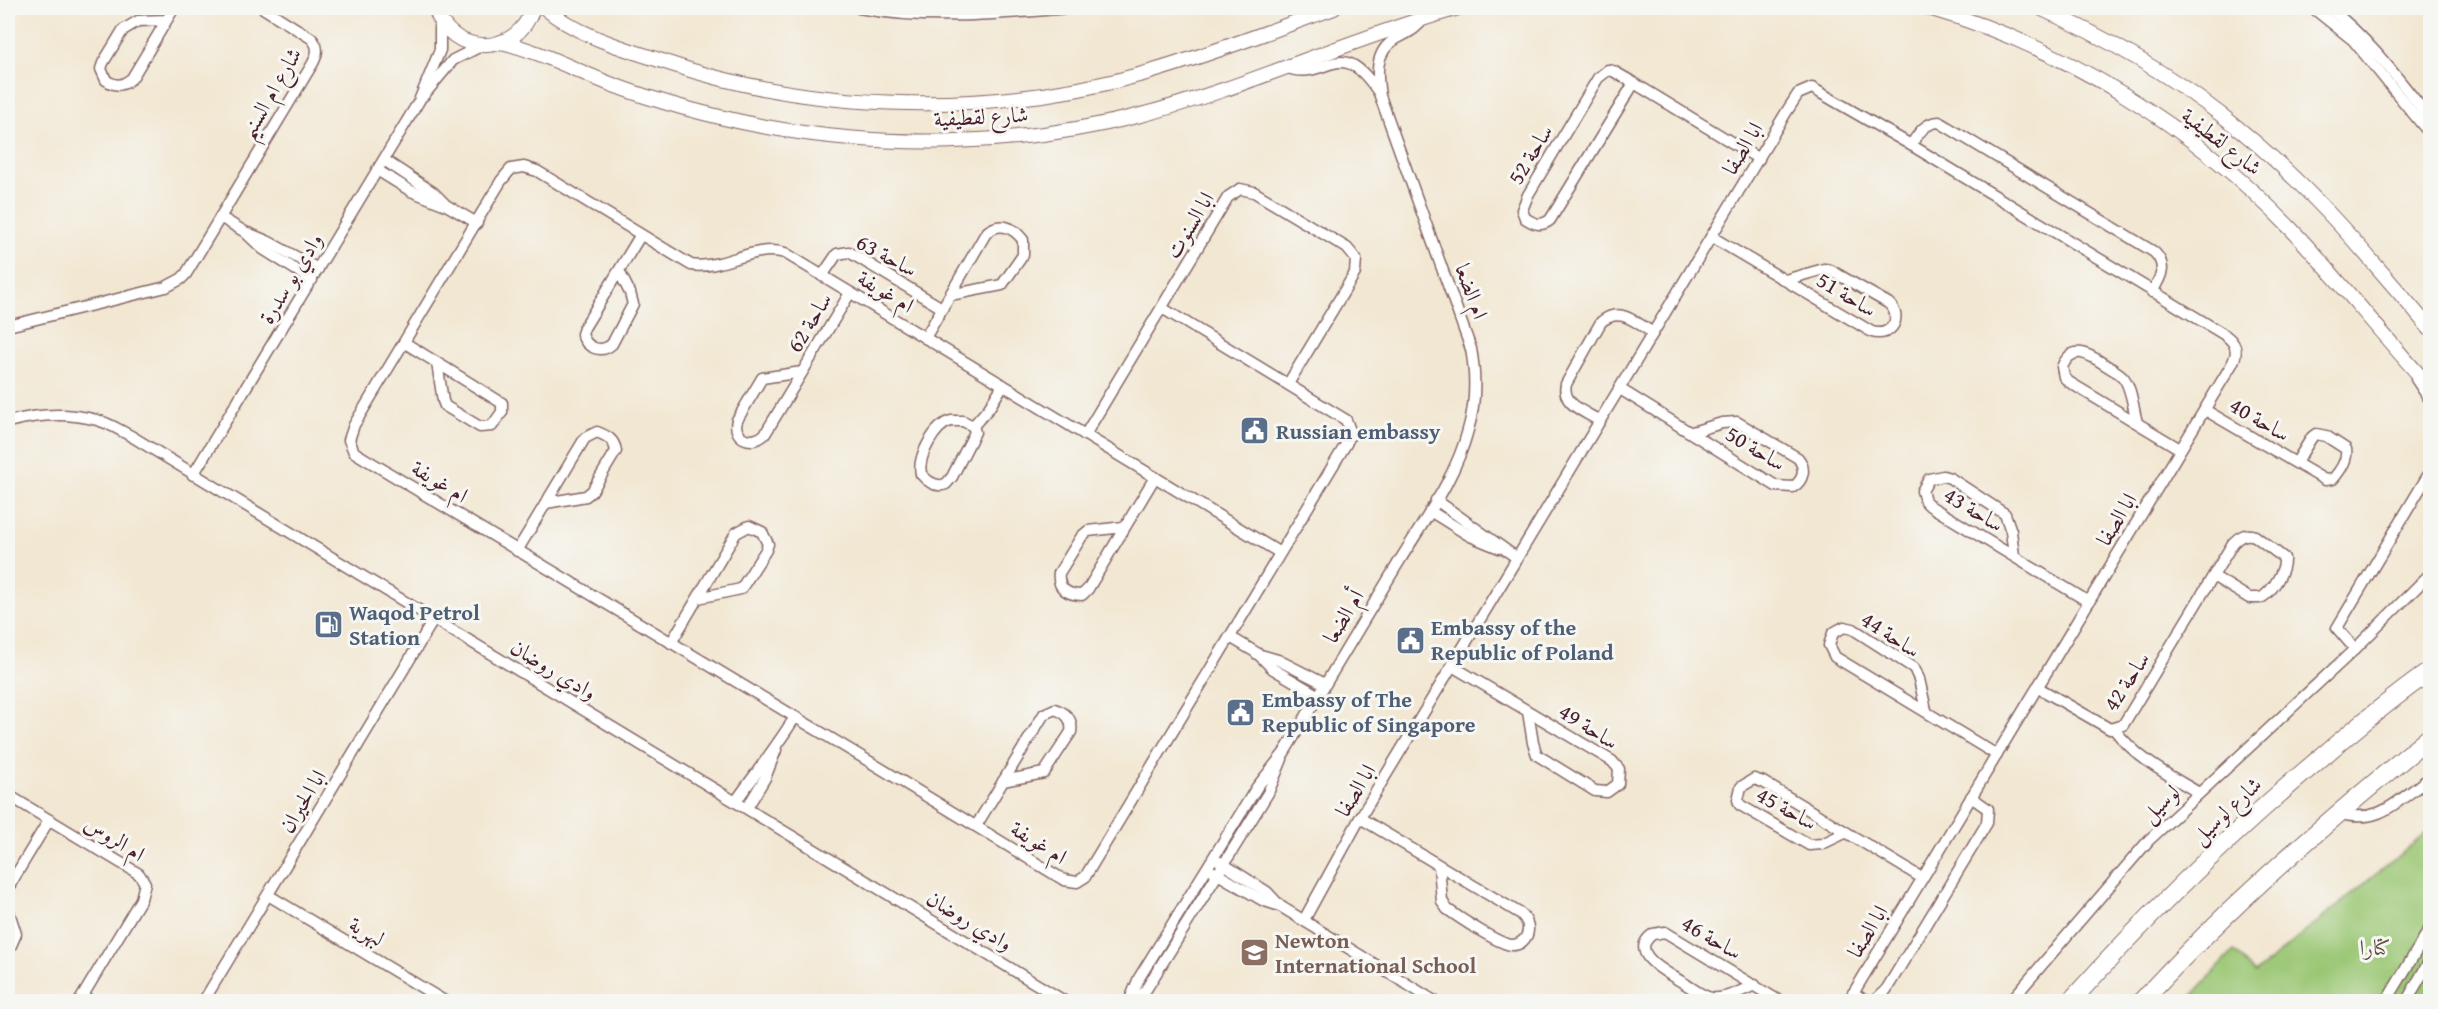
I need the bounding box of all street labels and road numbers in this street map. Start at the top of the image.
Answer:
street label: شارع ام السنيم [231,41,314,148]
street label: شارع لقطيفية [933,98,1029,137]
street label: شارع لقطيفية [2173,99,2269,185]
street label: ابا الصفا [1714,115,1770,181]
street label: ساحة 52 [1499,118,1561,190]
street label: ابا السنوت [1156,185,1222,265]
street label: وادي بو سدرة [250,226,332,331]
street label: ساحة 63 [851,226,923,284]
street label: ام الضعا [1443,259,1497,325]
street label: ام غويفة [849,262,920,324]
street label: ساحة 51 [1811,263,1883,325]
street label: ساحة 62 [778,286,840,358]
street label: ساحة 40 [2224,389,2296,449]
street label: ساحة 50 [1720,417,1792,479]
street label: ام غويفة [403,452,474,514]
street label: ساحة 43 [1938,478,2010,540]
street label: ابا الصفا [2088,486,2144,552]
street label: أم الضعا [1314,582,1375,651]
street label: ساحة 44 [1855,603,1927,665]
street label: وادي روضان [504,631,603,709]
street label: ساحة 42 [2095,645,2157,717]
street label: ساحة 49 [1553,695,1625,757]
street label: ابا الصفا [1327,757,1383,823]
street label: ابا الحيران [271,763,333,839]
street label: شارع لوسيل [2183,769,2271,853]
street label: لوسيل [2133,776,2187,830]
street label: ساحة 45 [1751,778,1823,838]
street label: ام الروس [76,807,152,872]
street label: ام غويفة [1002,812,1073,875]
street label: وادي روضان [920,882,1019,960]
street label: ابا الصفا [1839,898,1895,964]
street label: ساحة 46 [1676,907,1748,967]
street label: لبهرية [343,908,391,954]

